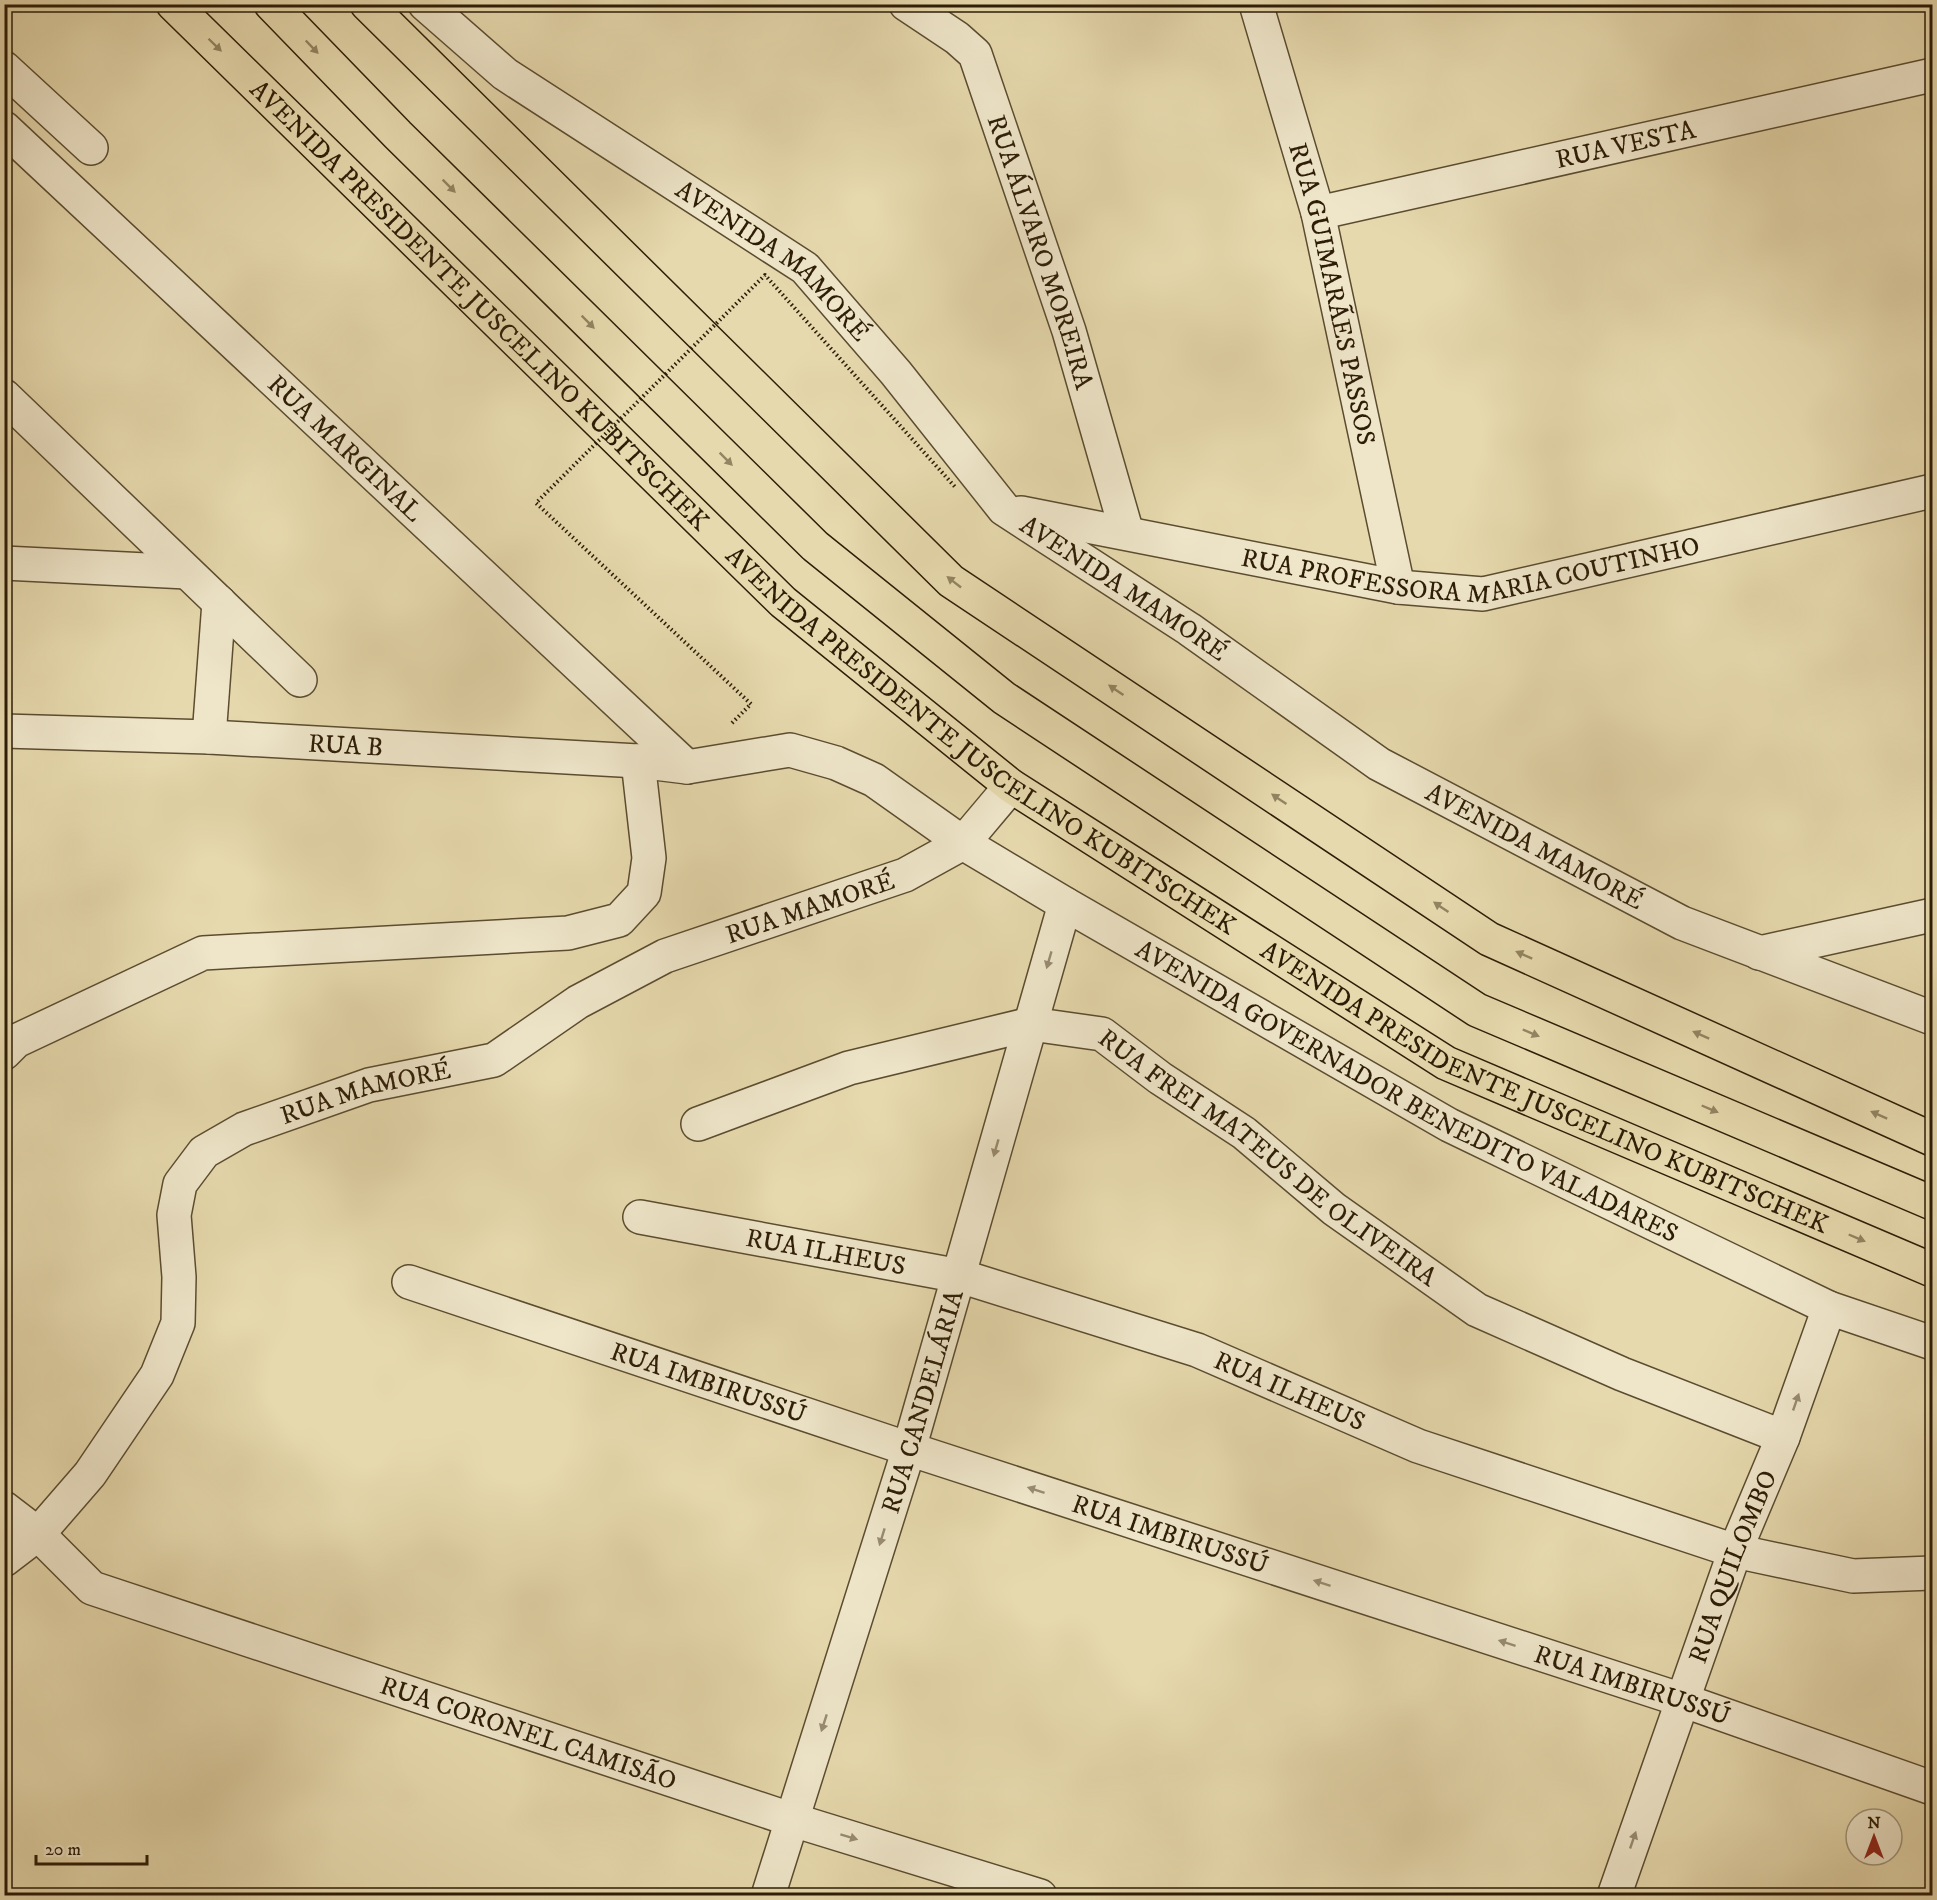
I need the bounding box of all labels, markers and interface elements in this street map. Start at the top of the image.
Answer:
one-way arrow [207,38,221,52]
one-way arrow [305,39,319,54]
street label: AVENIDA PRESIDENTE JUSCELINO KUBITSCHEK [242,74,716,539]
street label: RUA ÁLVARO MOREIRA [979,111,1100,394]
street label: RUA VESTA [1552,114,1699,177]
street label: RUA GUIMARÃES PASSOS [1280,139,1382,448]
street label: AVENIDA MAMORÉ [669,174,876,349]
one-way arrow [441,178,455,192]
one-way arrow [580,315,594,329]
street label: RUA MARGINAL [260,368,430,530]
one-way arrow [719,452,733,466]
street label: AVENIDA MAMORÉ [1013,509,1234,669]
street label: RUA PROFESSORA MARIA COUTINHO [1236,527,1702,567]
text: RUA PROFESSORA MARIA COUTINHO [1238,530,1703,613]
street label: AVENIDA PRESIDENTE JUSCELINO KUBITSCHEK [718,540,1242,943]
one-way arrow [947,576,962,588]
one-way arrow [1108,685,1125,696]
street label: RUA B [307,728,384,765]
street label: AVENIDA MAMORÉ [1420,776,1649,918]
one-way arrow [1270,793,1287,804]
street label: RUA MAMORÉ [721,865,899,952]
one-way arrow [1433,901,1449,912]
street label: AVENIDA GOVERNADOR BENEDITO VALADARES [1129,933,1683,1251]
street label: AVENIDA PRESIDENTE JUSCELINO KUBITSCHEK [1254,934,1834,1242]
one-way arrow [1515,950,1532,959]
one-way arrow [1044,952,1053,970]
street label: RUA FREI MATEUS DE OLIVEIRA [1091,1022,1443,1295]
one-way arrow [1522,1028,1540,1038]
one-way arrow [1692,1030,1710,1040]
street label: RUA MAMORÉ [276,1054,454,1133]
one-way arrow [1701,1105,1719,1114]
one-way arrow [1870,1110,1888,1120]
one-way arrow [991,1139,1000,1157]
street label: RUA ILHEUS [743,1222,908,1284]
one-way arrow [1848,1233,1866,1243]
street label: RUA CANDELÁRIA [875,1286,972,1518]
street label: RUA IMBIRUSSÚ [606,1335,811,1432]
street label: RUA ILHEUS [1209,1344,1370,1439]
one-way arrow [1791,1393,1801,1411]
street label: RUA QUILOMBO [1682,1466,1785,1668]
one-way arrow [1027,1485,1045,1494]
street label: RUA IMBIRUSSÚ [1068,1488,1273,1583]
one-way arrow [877,1528,886,1546]
one-way arrow [1313,1577,1331,1587]
one-way arrow [1498,1638,1516,1647]
street label: RUA IMBIRUSSÚ [1530,1638,1735,1734]
street label: RUA CORONEL CAMISÃO [376,1670,680,1798]
one-way arrow [819,1714,828,1732]
north arrow [1844,1807,1904,1867]
text: N [1867,1813,1881,1833]
scale bar [36,1828,147,1866]
one-way arrow [1629,1831,1638,1849]
one-way arrow [840,1833,858,1842]
text: 20 m [45,1839,81,1861]

